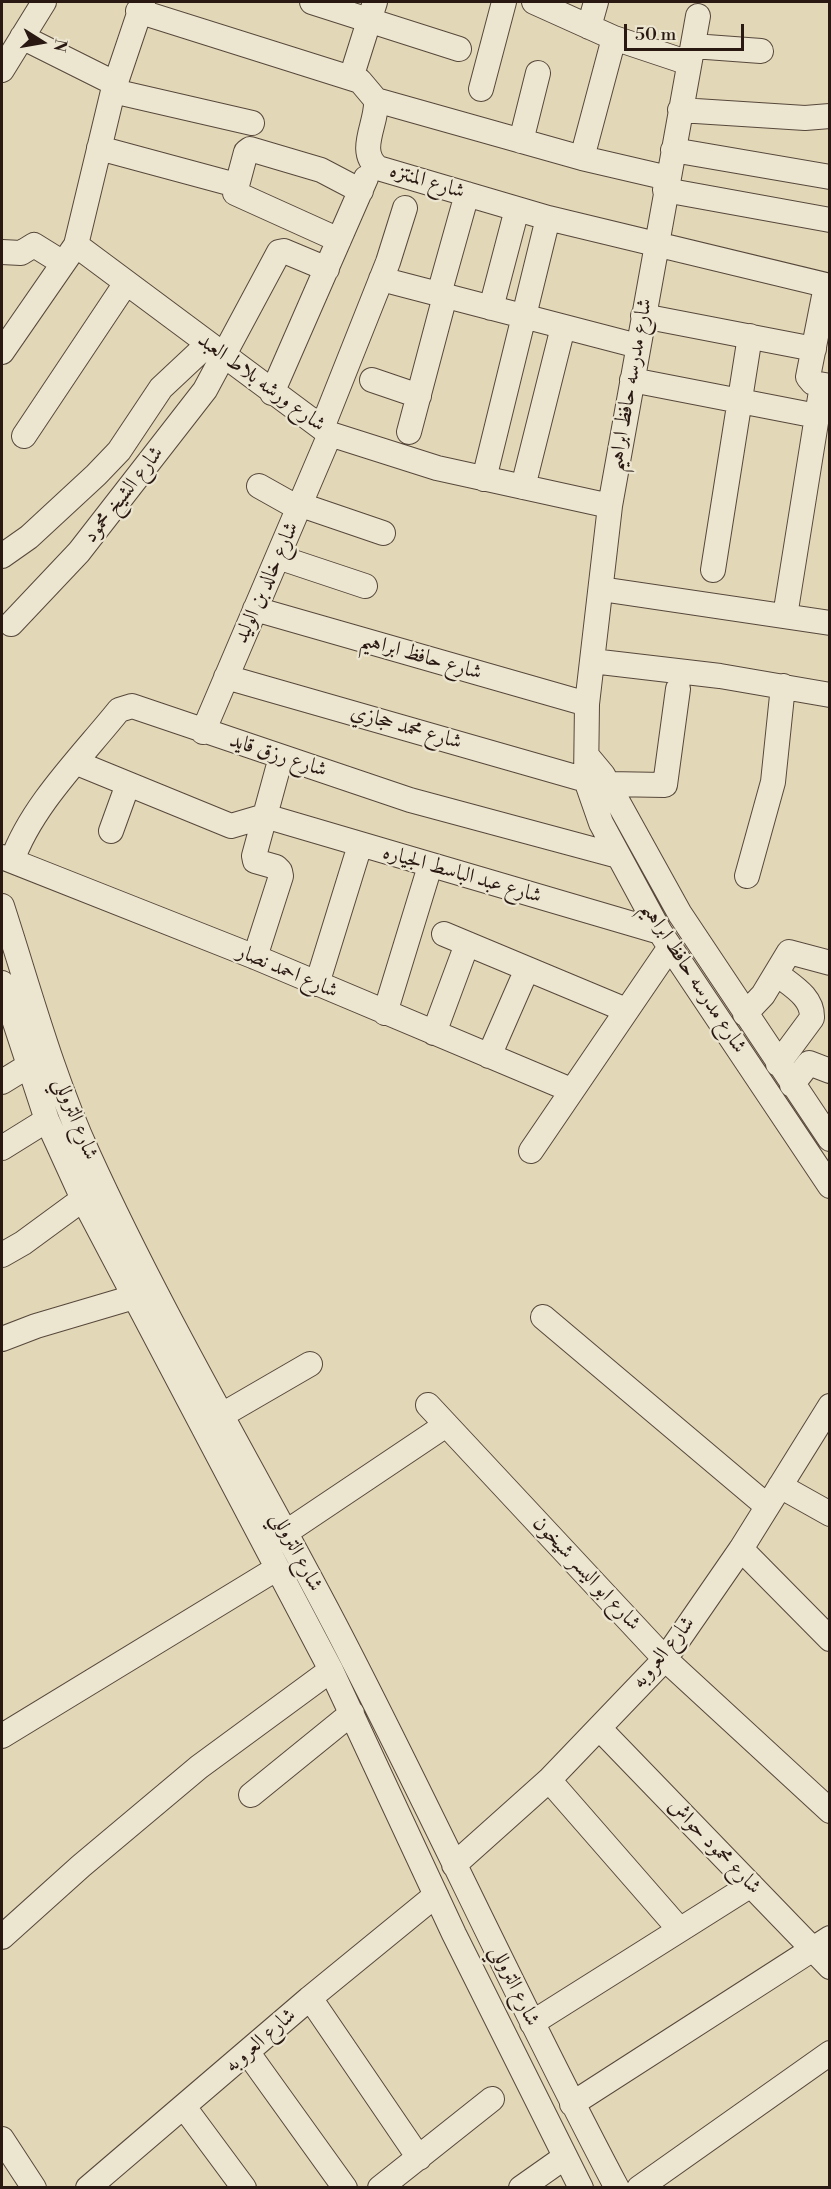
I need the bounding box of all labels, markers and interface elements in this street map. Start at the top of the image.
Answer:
north arrow [12,12,72,72]
scale bar [627,12,747,50]
text: 50 m [635,23,676,46]
text: N [49,37,71,54]
street label: شارع المنتزه [386,159,468,205]
street label: شارع مدرسه حافظ ابراهيم [603,296,659,474]
street label: شارع ورشه بلاط العبد [192,328,330,438]
street label: شارع الشيخ محمود [78,442,170,548]
street label: شارع خالد بن الوليد [229,518,305,648]
street label: شارع حافظ ابراهيم [357,628,485,686]
street label: شارع محمد حجازي [348,700,464,756]
street label: شارع رزق قايد [226,728,330,784]
street label: شارع عبد الباسط الجياره [380,840,544,910]
street label: شارع مدرسه حافظ ابراهيم [635,898,751,1058]
street label: شارع احمد نصار [233,939,341,1005]
street label: شارع التروللي [47,1074,103,1164]
street label: شارع التروللي [265,1508,327,1596]
street label: شارع ابو اليسر شيخون [527,1512,645,1636]
street label: شارع العروبه [627,1612,701,1694]
street label: شارع محمود حواش [662,1794,766,1900]
street label: شارع التروللي [484,1942,544,2030]
street label: شارع العروبه [220,2003,302,2079]

